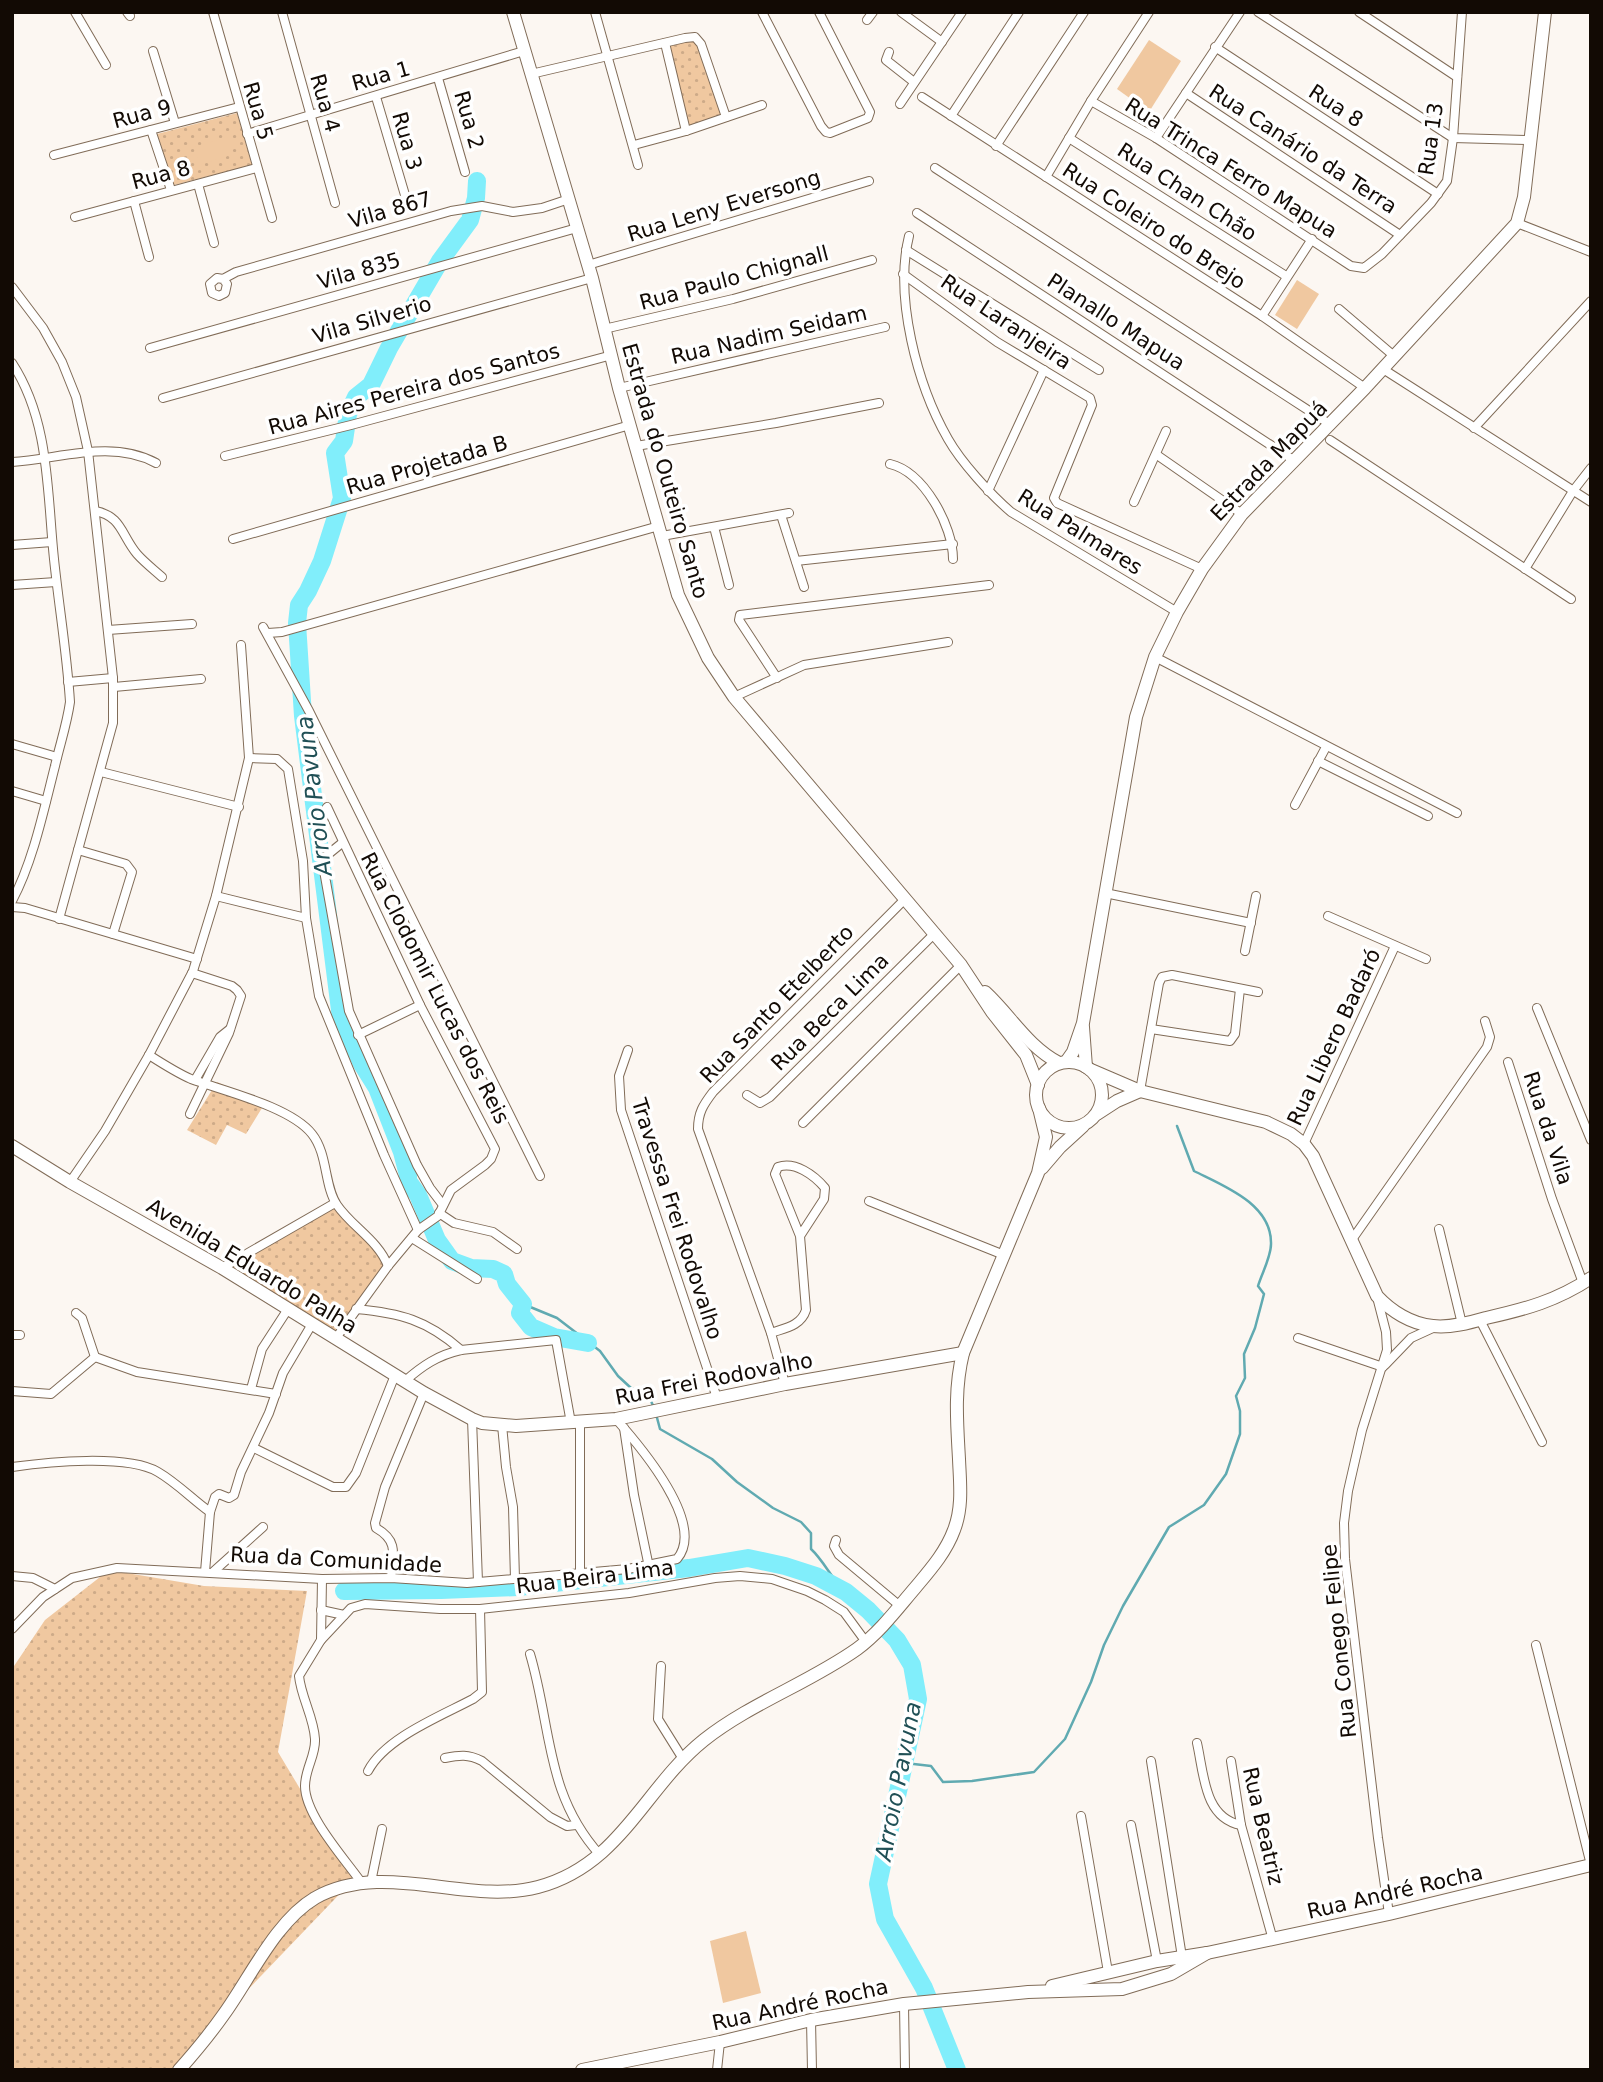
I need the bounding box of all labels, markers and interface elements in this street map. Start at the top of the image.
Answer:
street label: Rua 1 [349,56,413,96]
street label: Rua 4 [305,71,345,135]
street label: Rua 5 [238,79,278,143]
street label: Rua Canário da Terra [1205,79,1401,219]
street label: Rua 8 [1304,80,1368,132]
street label: Rua 2 [449,88,489,152]
street label: Rua Trinca Ferro Mapua [1121,93,1341,243]
street label: Rua 9 [110,95,174,133]
street label: Rua 13 [1414,101,1448,177]
street label: Rua 3 [387,109,427,173]
street label: Rua Chan Chão [1113,138,1261,246]
street label: Rua 8 [129,156,193,194]
street label: Rua Coleiro do Brejo [1058,158,1250,294]
street label: Rua Leny Eversong [624,165,824,247]
street label: Vila 867 [346,187,434,233]
street label: Rua Paulo Chignall [637,241,831,315]
street label: Vila 835 [315,248,403,294]
street label: Planallo Mapua [1043,269,1189,375]
street label: Rua Laranjeira [936,270,1076,374]
street label: Vila Silverio [310,292,434,348]
street label: Rua Nadim Seidam [669,301,869,369]
street label: Rua Aires Pereira dos Santos [266,338,562,440]
street label: Estrada do Outeiro Santo [617,340,713,602]
street label: Estrada Mapuá [1206,396,1332,526]
street label: Rua Projetada B [343,430,511,500]
street label: Rua Palmares [1013,484,1147,580]
water label: Arroio Pavuna [291,714,337,880]
street label: Rua Clodomir Lucas dos Reis [356,848,514,1128]
street label: Rua Santo Etelberto [695,920,859,1088]
street label: Rua Libero Badaró [1282,945,1386,1129]
street label: Rua Beca Lima [766,948,894,1076]
street label: Rua da Vila [1518,1068,1578,1188]
street label: Travessa Frei Rodovalho [626,1094,727,1343]
street label: Avenida Eduardo Palha [143,1194,361,1338]
street label: Rua Frei Rodovalho [613,1348,815,1410]
street label: Rua da Comunidade [229,1542,443,1578]
street label: Rua Conego Felipe [1317,1543,1361,1739]
street label: Rua Beira Lima [515,1555,675,1599]
water label: Arroio Pavuna [869,1699,926,1865]
street label: Rua Beatriz [1238,1765,1288,1887]
street label: Rua André Rocha [1305,1860,1485,1924]
street label: Rua André Rocha [710,1975,890,2035]

